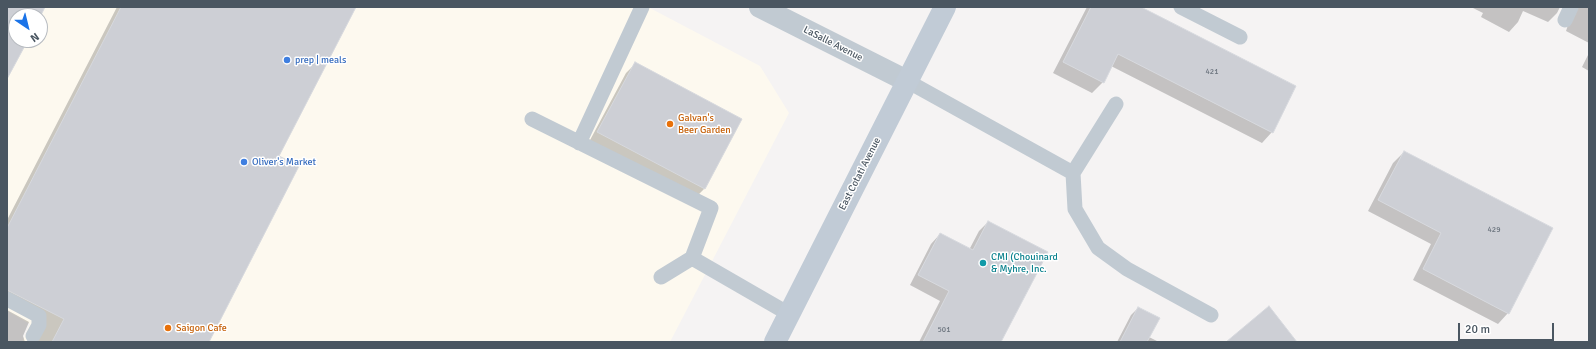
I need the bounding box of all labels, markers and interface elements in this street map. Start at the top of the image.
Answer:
north arrow [8,8,48,48]
street label: LaSalle Avenue [801,24,865,64]
text: N [28,30,41,45]
place label: prep | meals [295,54,346,66]
marker: prep | meals [282,55,292,65]
house number: 421 [1206,67,1218,77]
place label: Galvan's Beer Garden [678,112,731,136]
marker: Galvan's Beer Garden [665,119,675,129]
street label: East Cotati Avenue [836,136,884,212]
place label: Oliver's Market [252,156,316,168]
marker: Oliver's Market [239,157,249,167]
house number: 429 [1488,225,1500,235]
place label: CMI (Chouinard & Myhre, Inc. [991,251,1058,274]
marker: CMI (Chouinard & Myhre, Inc. [978,258,988,268]
scale bar [1460,315,1556,341]
place label: Saigon Cafe [176,322,227,334]
text: 20 m [1465,322,1490,337]
marker: Saigon Cafe [163,323,173,333]
house number: 501 [938,325,950,335]

